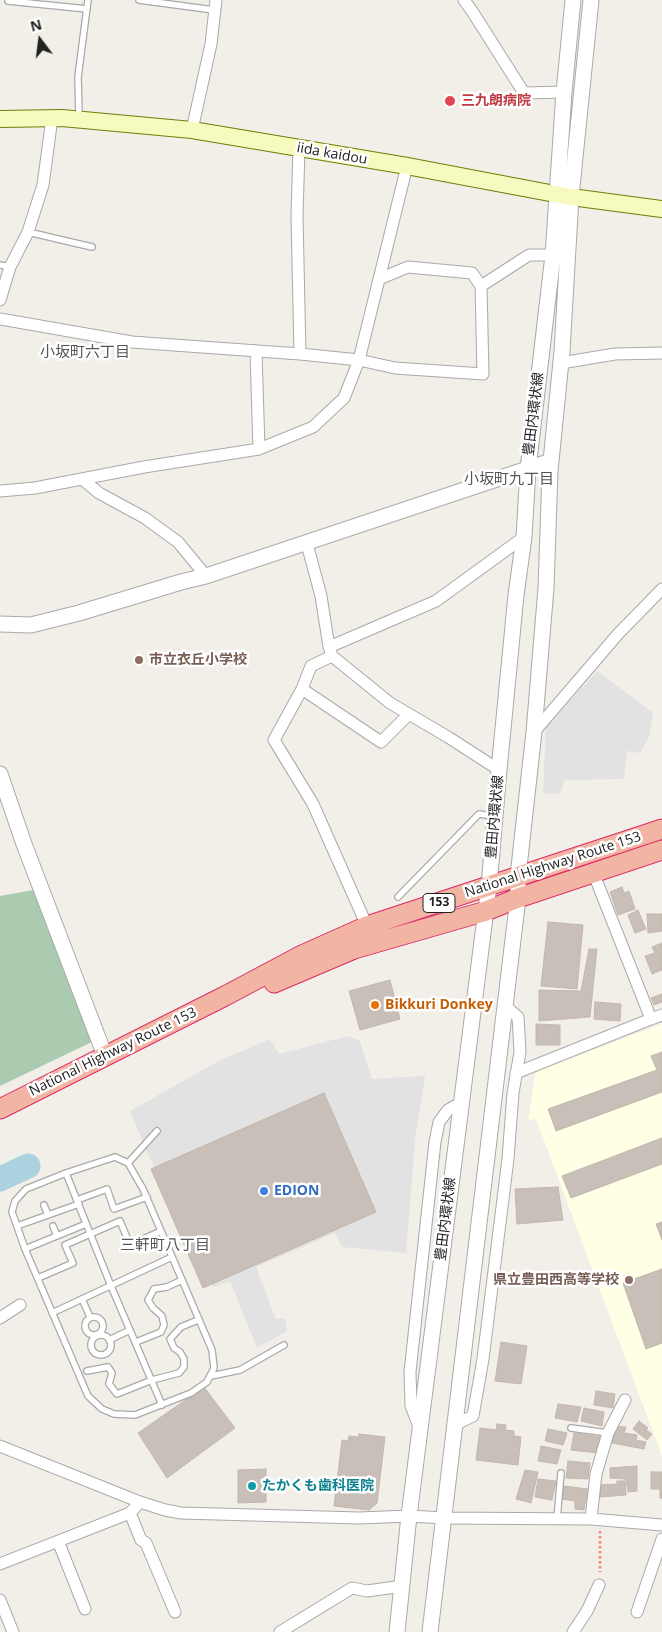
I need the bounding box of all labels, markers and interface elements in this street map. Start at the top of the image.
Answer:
text: N [28,14,44,36]
north arrow [15,15,65,65]
place label: 三九朗病院 [461,93,531,109]
marker: 三九朗病院 [443,94,457,108]
street label: iida kaidou [295,140,369,168]
district label: 小坂町六丁目 [40,344,130,362]
street label: 豊田内環状線 [521,371,547,457]
district label: 小坂町九丁目 [464,471,554,489]
place label: 市立衣丘小学校 [149,652,247,668]
marker: 市立衣丘小学校 [133,654,145,666]
street label: 豊田内環状線 [483,774,507,860]
street label: National Highway Route 153 [463,829,643,901]
road number: 153 [423,894,455,912]
place label: Bikkuri Donkey [385,997,493,1013]
marker: Bikkuri Donkey [369,999,381,1011]
street label: National Highway Route 153 [27,1004,199,1100]
street label: 豊田内環状線 [433,1176,459,1262]
place label: EDION [274,1183,319,1199]
marker: EDION [258,1185,270,1197]
district label: 三軒町八丁目 [120,1237,210,1255]
place label: 県立豊田西高等学校 [493,1272,619,1288]
marker: 県立豊田西高等学校 [623,1274,635,1286]
place label: たかくも歯科医院 [262,1478,374,1494]
marker: たかくも歯科医院 [246,1480,258,1492]

